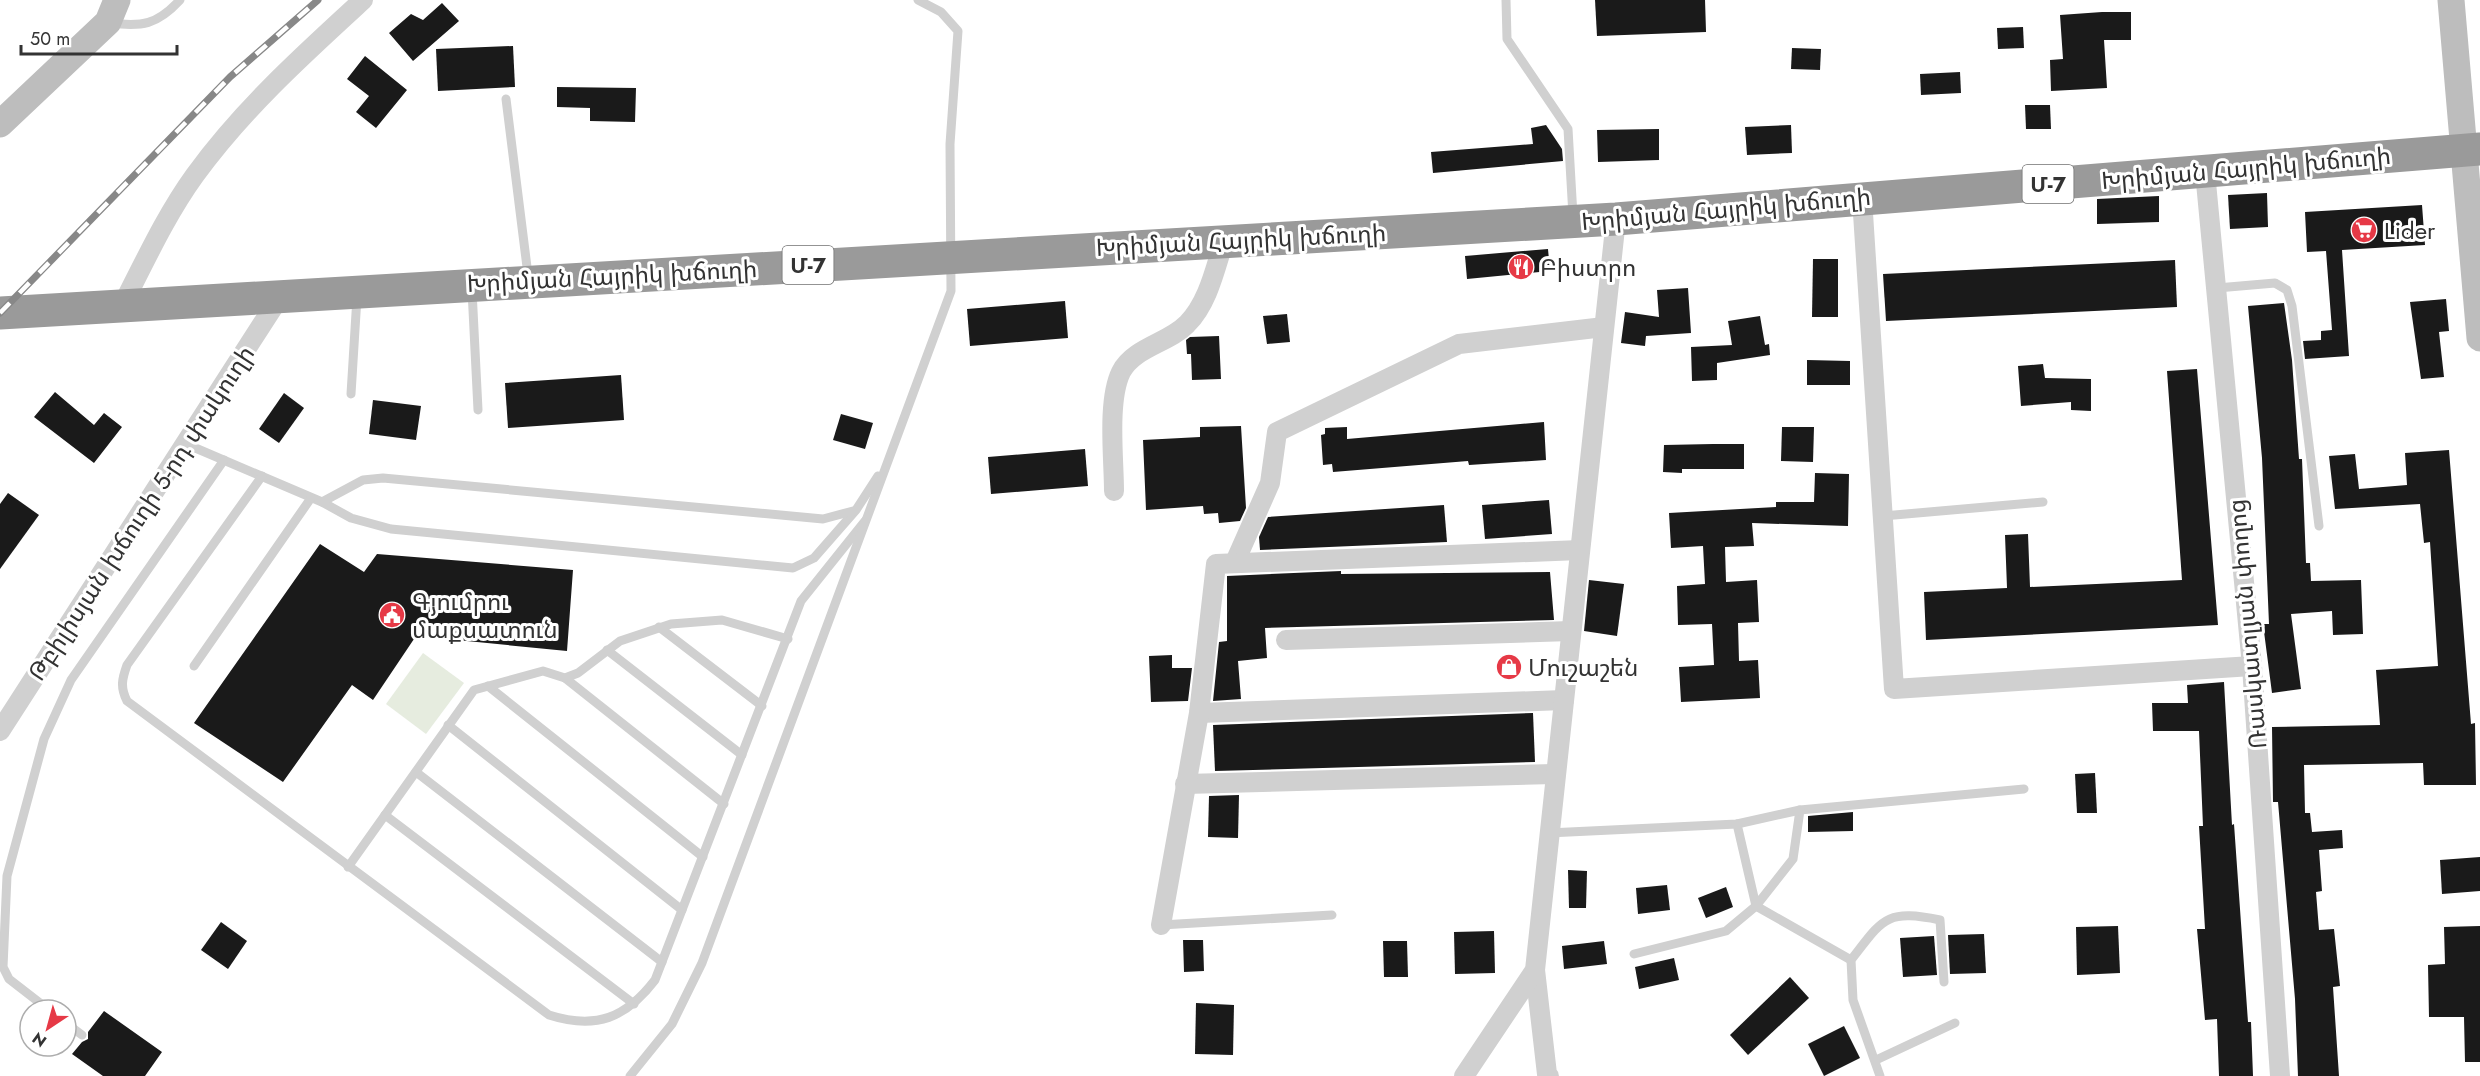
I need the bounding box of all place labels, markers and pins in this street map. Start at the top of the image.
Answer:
place label: Lider [2384,213,2436,248]
supermarket icon: Lider [2349,215,2379,245]
place label: Բիստրո [1540,250,1636,285]
restaurant icon: Բիստրո [1506,252,1536,282]
place label: Գյումրու մաքսատուն [412,584,558,647]
public building icon: Գյումրու մաքսատուն [377,600,407,630]
place label: Մուշաշեն [1528,650,1638,685]
shop icon: Մուշաշեն [1494,652,1524,682]

